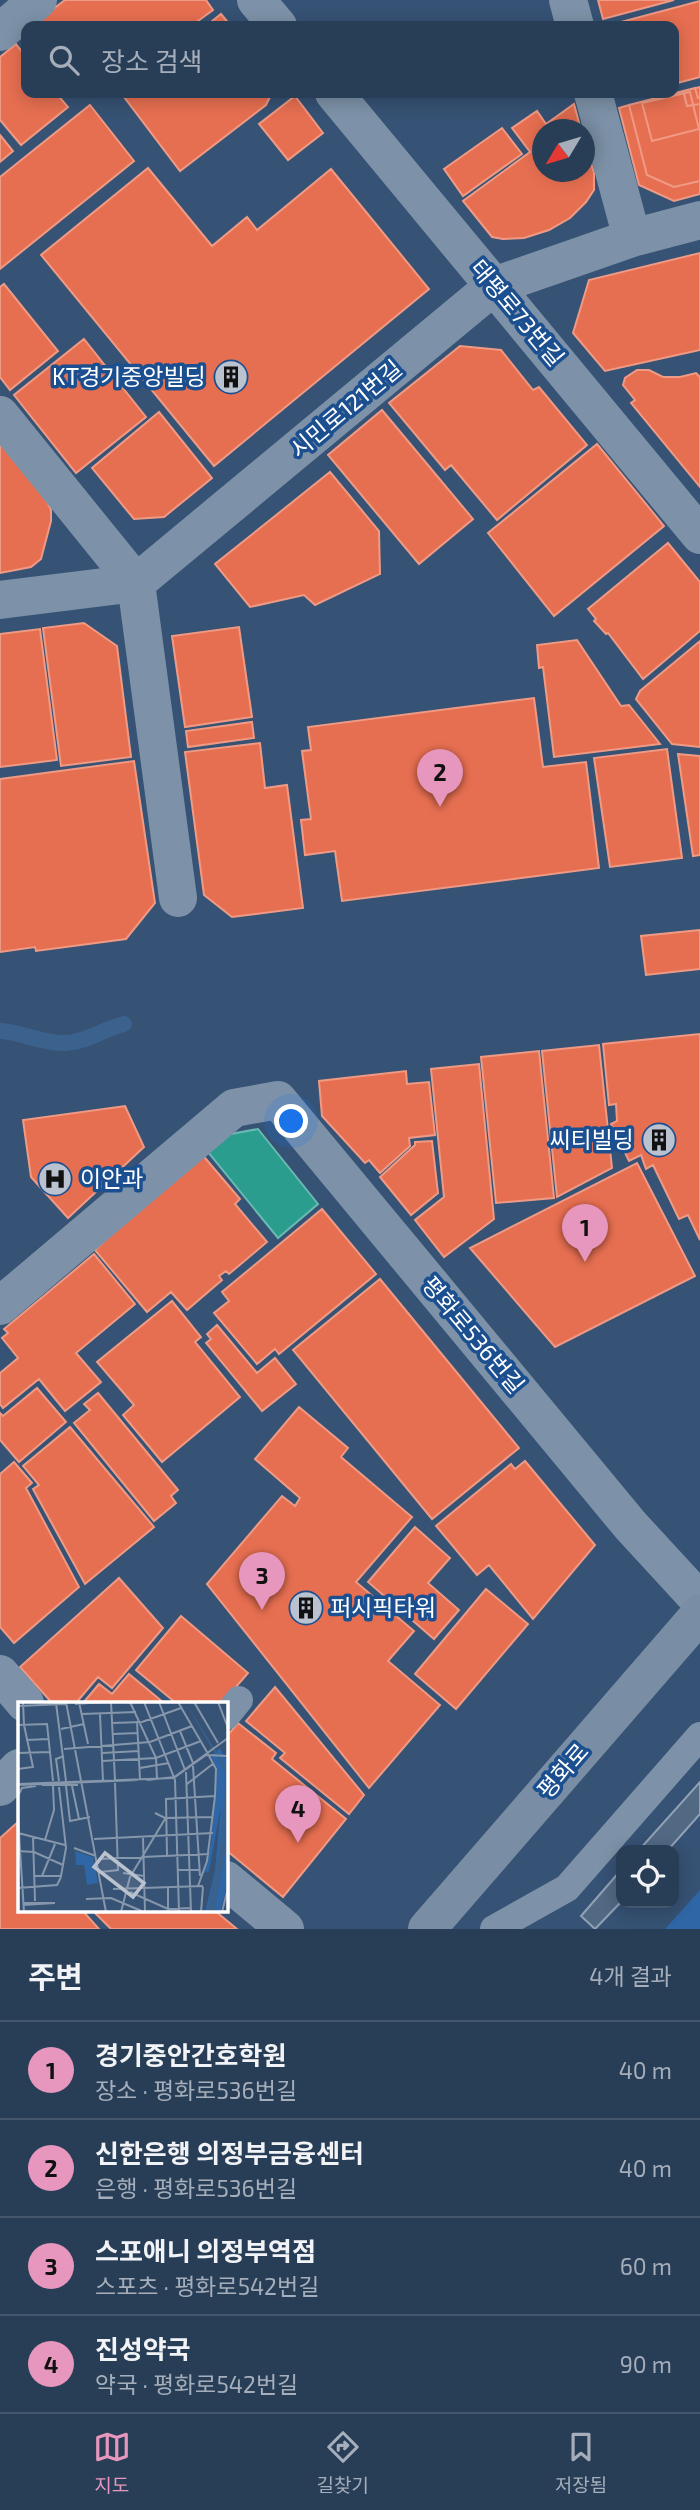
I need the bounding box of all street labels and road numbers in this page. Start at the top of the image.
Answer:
street label: 태평로73번길 [465,253,570,371]
street label: 시민로121번길 [284,353,407,463]
street label: 평화로536번길 [417,1270,531,1399]
street label: 평화로 [531,1737,594,1803]

